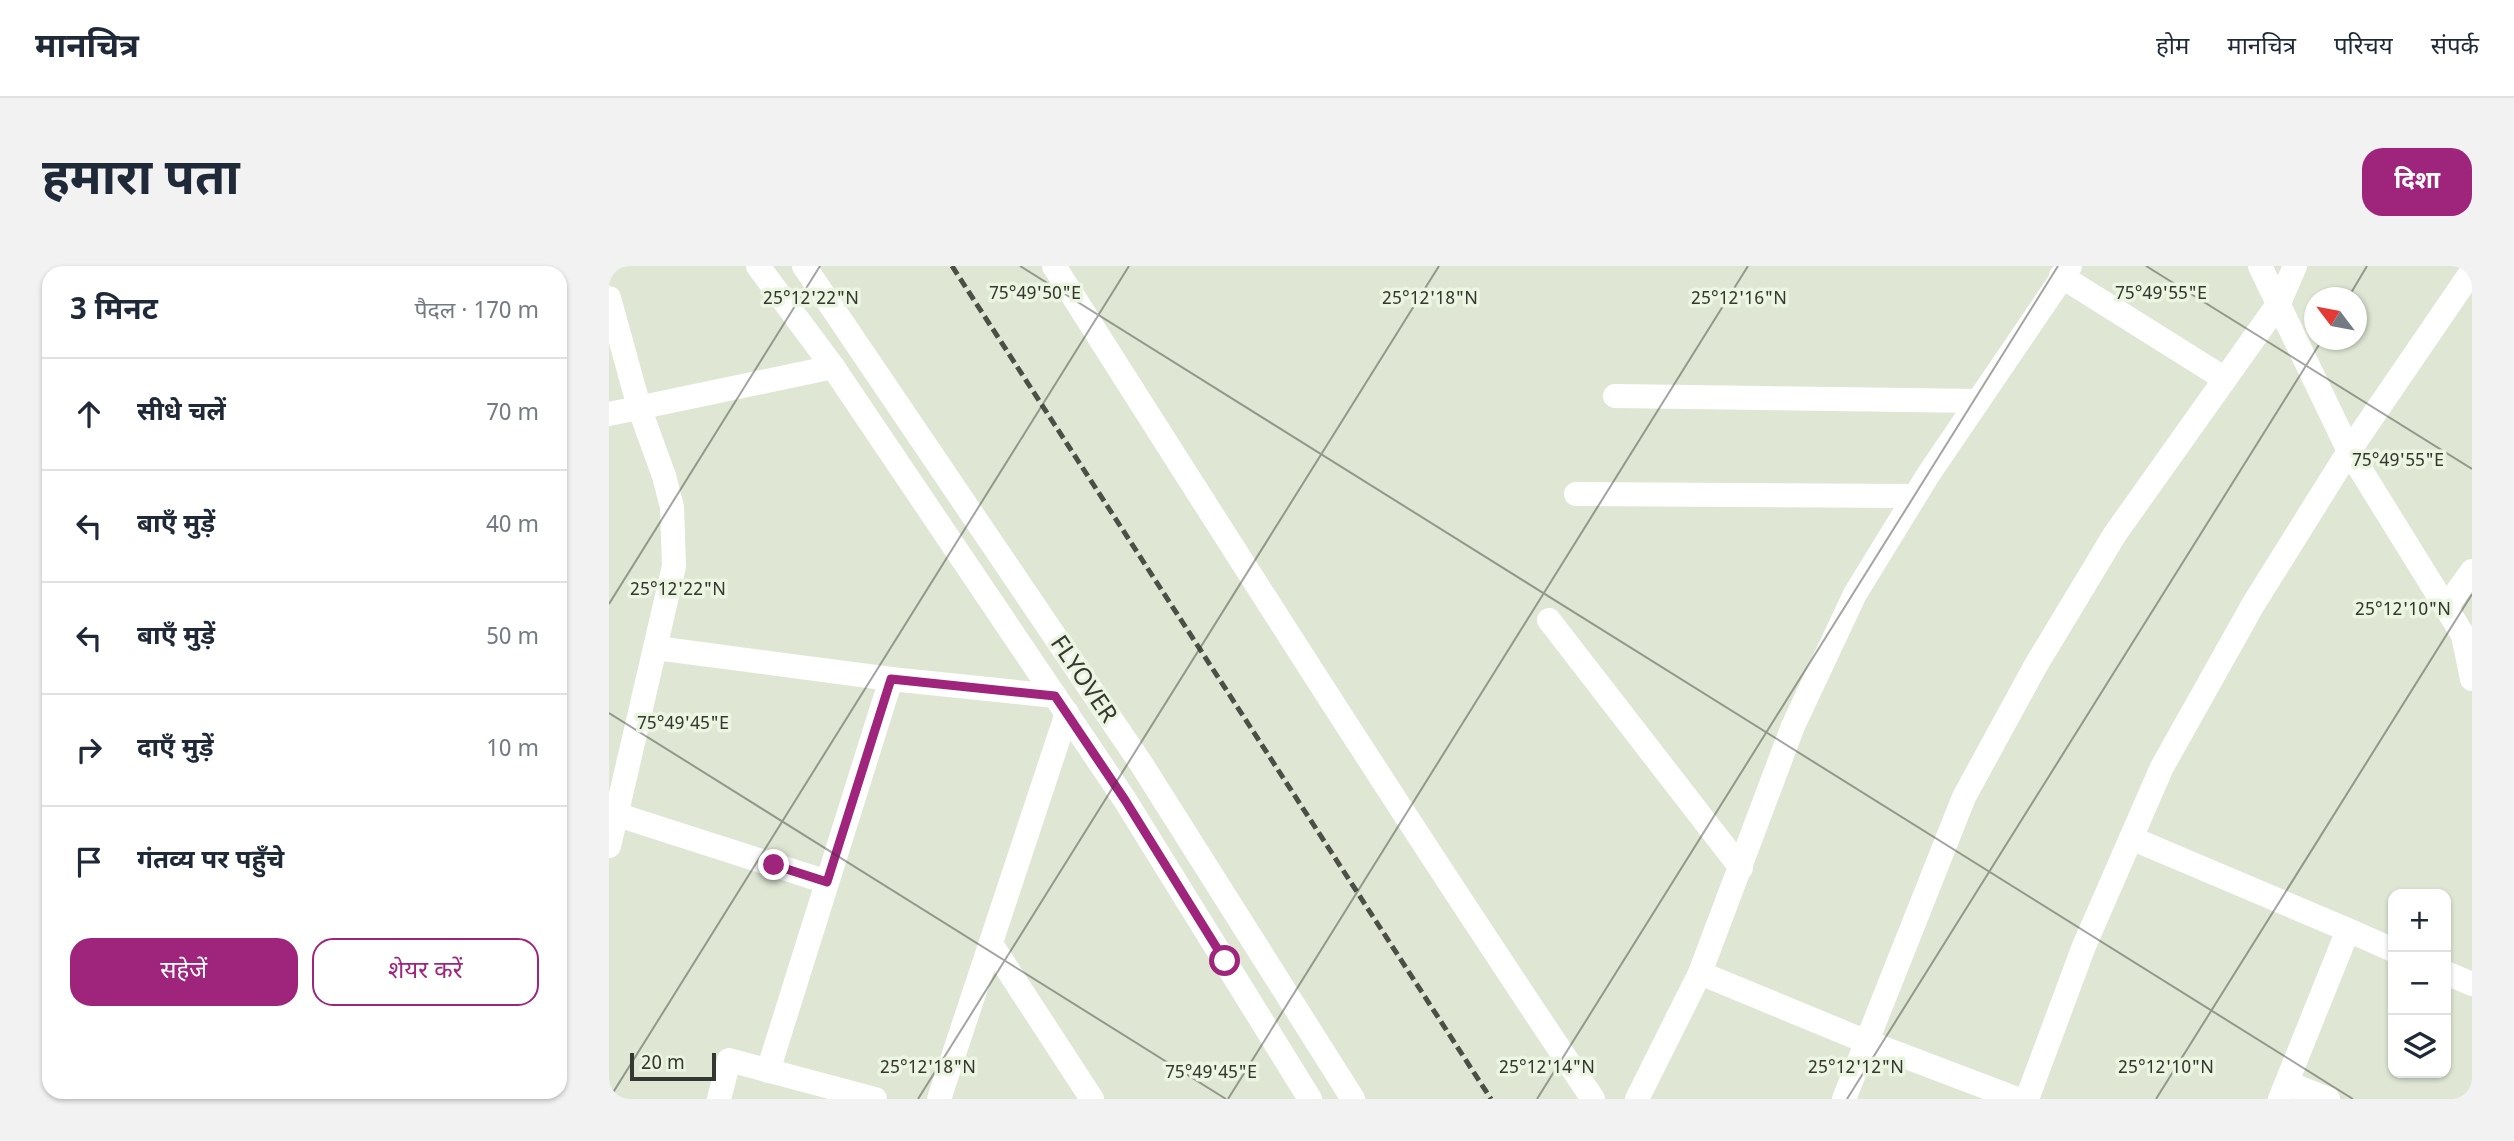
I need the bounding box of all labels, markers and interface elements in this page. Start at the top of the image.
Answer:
text: मानचित्र [35,27,139,70]
text: होम [2156,32,2189,64]
text: मानचित्र [2227,32,2296,64]
text: परिचय [2334,32,2393,64]
text: संपर्क [2431,32,2479,64]
button: दिशा [2362,148,2472,216]
text: हमारा पता [42,150,240,214]
text: 75°49'50"E [989,283,1081,306]
text: 75°49'55"E [2115,283,2207,306]
north arrow [2304,287,2367,350]
text: 25°12'22"N [763,288,859,311]
text: 25°12'18"N [1382,288,1478,311]
text: 25°12'16"N [1691,288,1787,311]
text: 3 मिनट [70,292,158,331]
text: पैदल · 170 m [415,297,539,327]
icon: ahead [70,395,108,433]
text: सीधे चलें [137,397,226,431]
text: 70 m [486,399,539,429]
text: 75°49'55"E [2352,450,2444,473]
icon: left [70,507,108,545]
text: बाएँ मुड़ें [137,509,215,543]
text: 40 m [486,511,539,541]
text: 25°12'22"N [630,579,726,602]
text: 25°12'10"N [2355,599,2451,622]
icon: left [70,619,108,657]
text: बाएँ मुड़ें [137,621,215,655]
text: 50 m [486,623,539,653]
street label: FLYOVER [1042,630,1123,730]
text: 75°49'45"E [637,713,729,736]
icon: right [70,731,108,769]
text: दाएँ मुड़ें [137,733,214,767]
text: 10 m [486,735,539,765]
icon: arrive [70,843,108,881]
text: गंतव्य पर पहुँचे [137,845,284,879]
route end [758,849,789,880]
map controls [2388,889,2451,1078]
button: + [2388,889,2451,952]
button: सहेजें [70,938,298,1006]
button: शेयर करें [312,938,539,1006]
route start [1209,945,1240,976]
button: − [2388,952,2451,1015]
button: layers [2388,1015,2451,1078]
scale bar [630,1050,716,1082]
text: 20 m [641,1052,685,1077]
text: 25°12'18"N [880,1057,976,1080]
text: 25°12'14"N [1499,1057,1595,1080]
text: 25°12'12"N [1808,1057,1904,1080]
text: 25°12'10"N [2118,1057,2214,1080]
text: 75°49'45"E [1165,1062,1257,1085]

